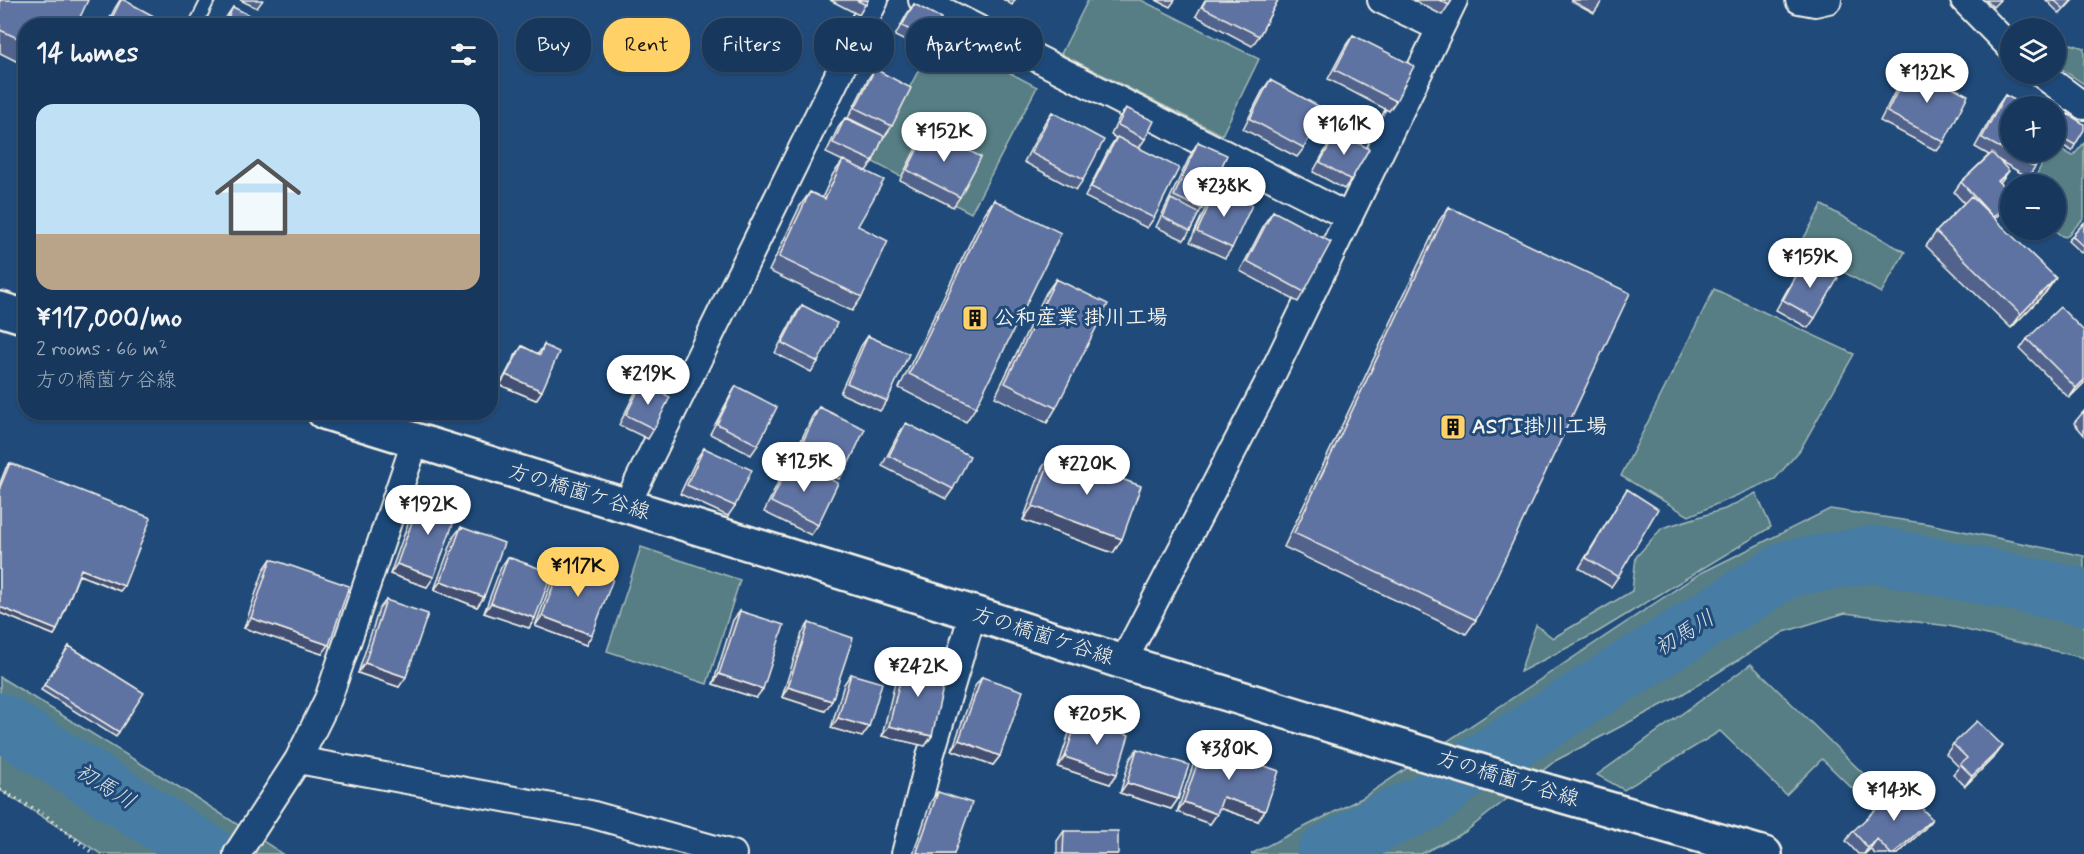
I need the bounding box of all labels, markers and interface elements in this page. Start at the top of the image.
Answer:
chip: Buy [516,18,591,72]
chip: Rent [603,18,690,72]
chip: Filters [702,18,802,72]
chip: New [814,18,894,72]
chip: Apartment [906,18,1043,72]
map controls [2000,18,2066,240]
button: layers [2000,18,2066,84]
text: 14 homes [36,37,138,71]
icon: filters [447,38,480,71]
pin: ¥132K [1885,53,1969,104]
text: ¥132K [1900,59,1954,86]
button: + [2000,96,2066,162]
pin: ¥161K [1302,105,1386,156]
text: ¥161K [1317,111,1371,138]
pin: ¥152K [902,112,986,163]
text: ¥152K [915,118,973,145]
icon: home [204,143,312,251]
pin: ¥238K [1182,167,1266,218]
text: ¥238K [1197,173,1251,200]
button: − [2000,174,2066,240]
pin: ¥159K [1768,238,1852,289]
text: ¥159K [1782,244,1838,271]
text: ¥117,000/mo [36,302,182,336]
building icon: 公和産業 掛川工場 [960,303,990,333]
place label: 公和産業 掛川工場 [994,304,1168,332]
text: 2 rooms · 66 m² [36,336,167,363]
pin: ¥219K [606,355,690,406]
text: ¥219K [621,361,675,388]
text: 方の橋薗ケ谷線 [36,367,176,394]
building icon: ASTI掛川工場 [1438,412,1468,442]
place label: ASTI掛川工場 [1472,413,1607,441]
pin: ¥125K [762,442,846,493]
pin: ¥220K [1045,445,1129,496]
text: ¥125K [776,448,832,475]
text: ¥220K [1058,451,1116,478]
street label: 方の橋薗ケ谷線 [505,457,653,527]
pin: ¥192K [386,485,470,536]
text: ¥192K [399,491,457,518]
pin: ¥117K [536,547,620,598]
text: ¥117K [551,553,605,580]
street label: 方の橋薗ケ谷線 [969,600,1117,672]
water label: 初馬川 [1650,605,1720,663]
pin: ¥242K [876,647,960,698]
text: ¥242K [888,653,948,680]
pin: ¥205K [1055,695,1139,746]
text: ¥205K [1068,701,1126,728]
pin: ¥380K [1187,730,1271,781]
text: ¥380K [1200,736,1258,763]
street label: 方の橋薗ケ谷線 [1434,744,1582,814]
water label: 初馬川 [70,758,140,816]
pin: ¥143K [1852,771,1936,822]
text: ¥143K [1867,777,1921,804]

